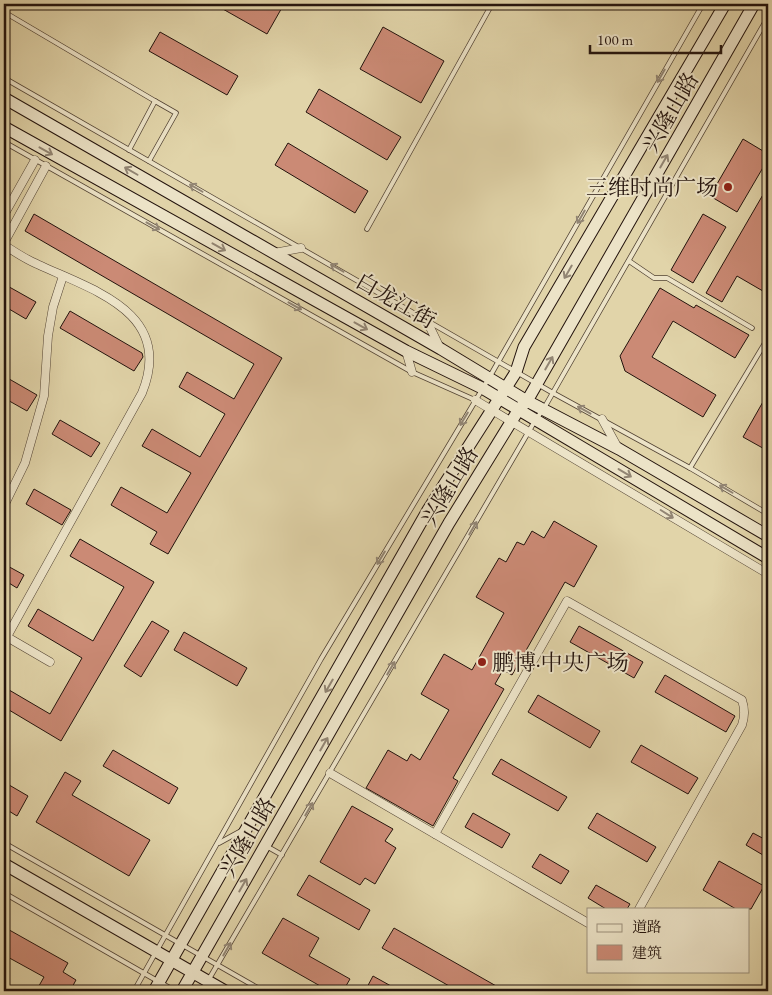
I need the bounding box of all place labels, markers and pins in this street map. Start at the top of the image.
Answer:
place label: 三维时尚广场 [586,173,718,202]
marker: 三维时尚广场 [722,181,734,193]
place label: 鹏博·中央广场 [492,648,628,677]
marker: 鹏博·中央广场 [476,656,488,668]

